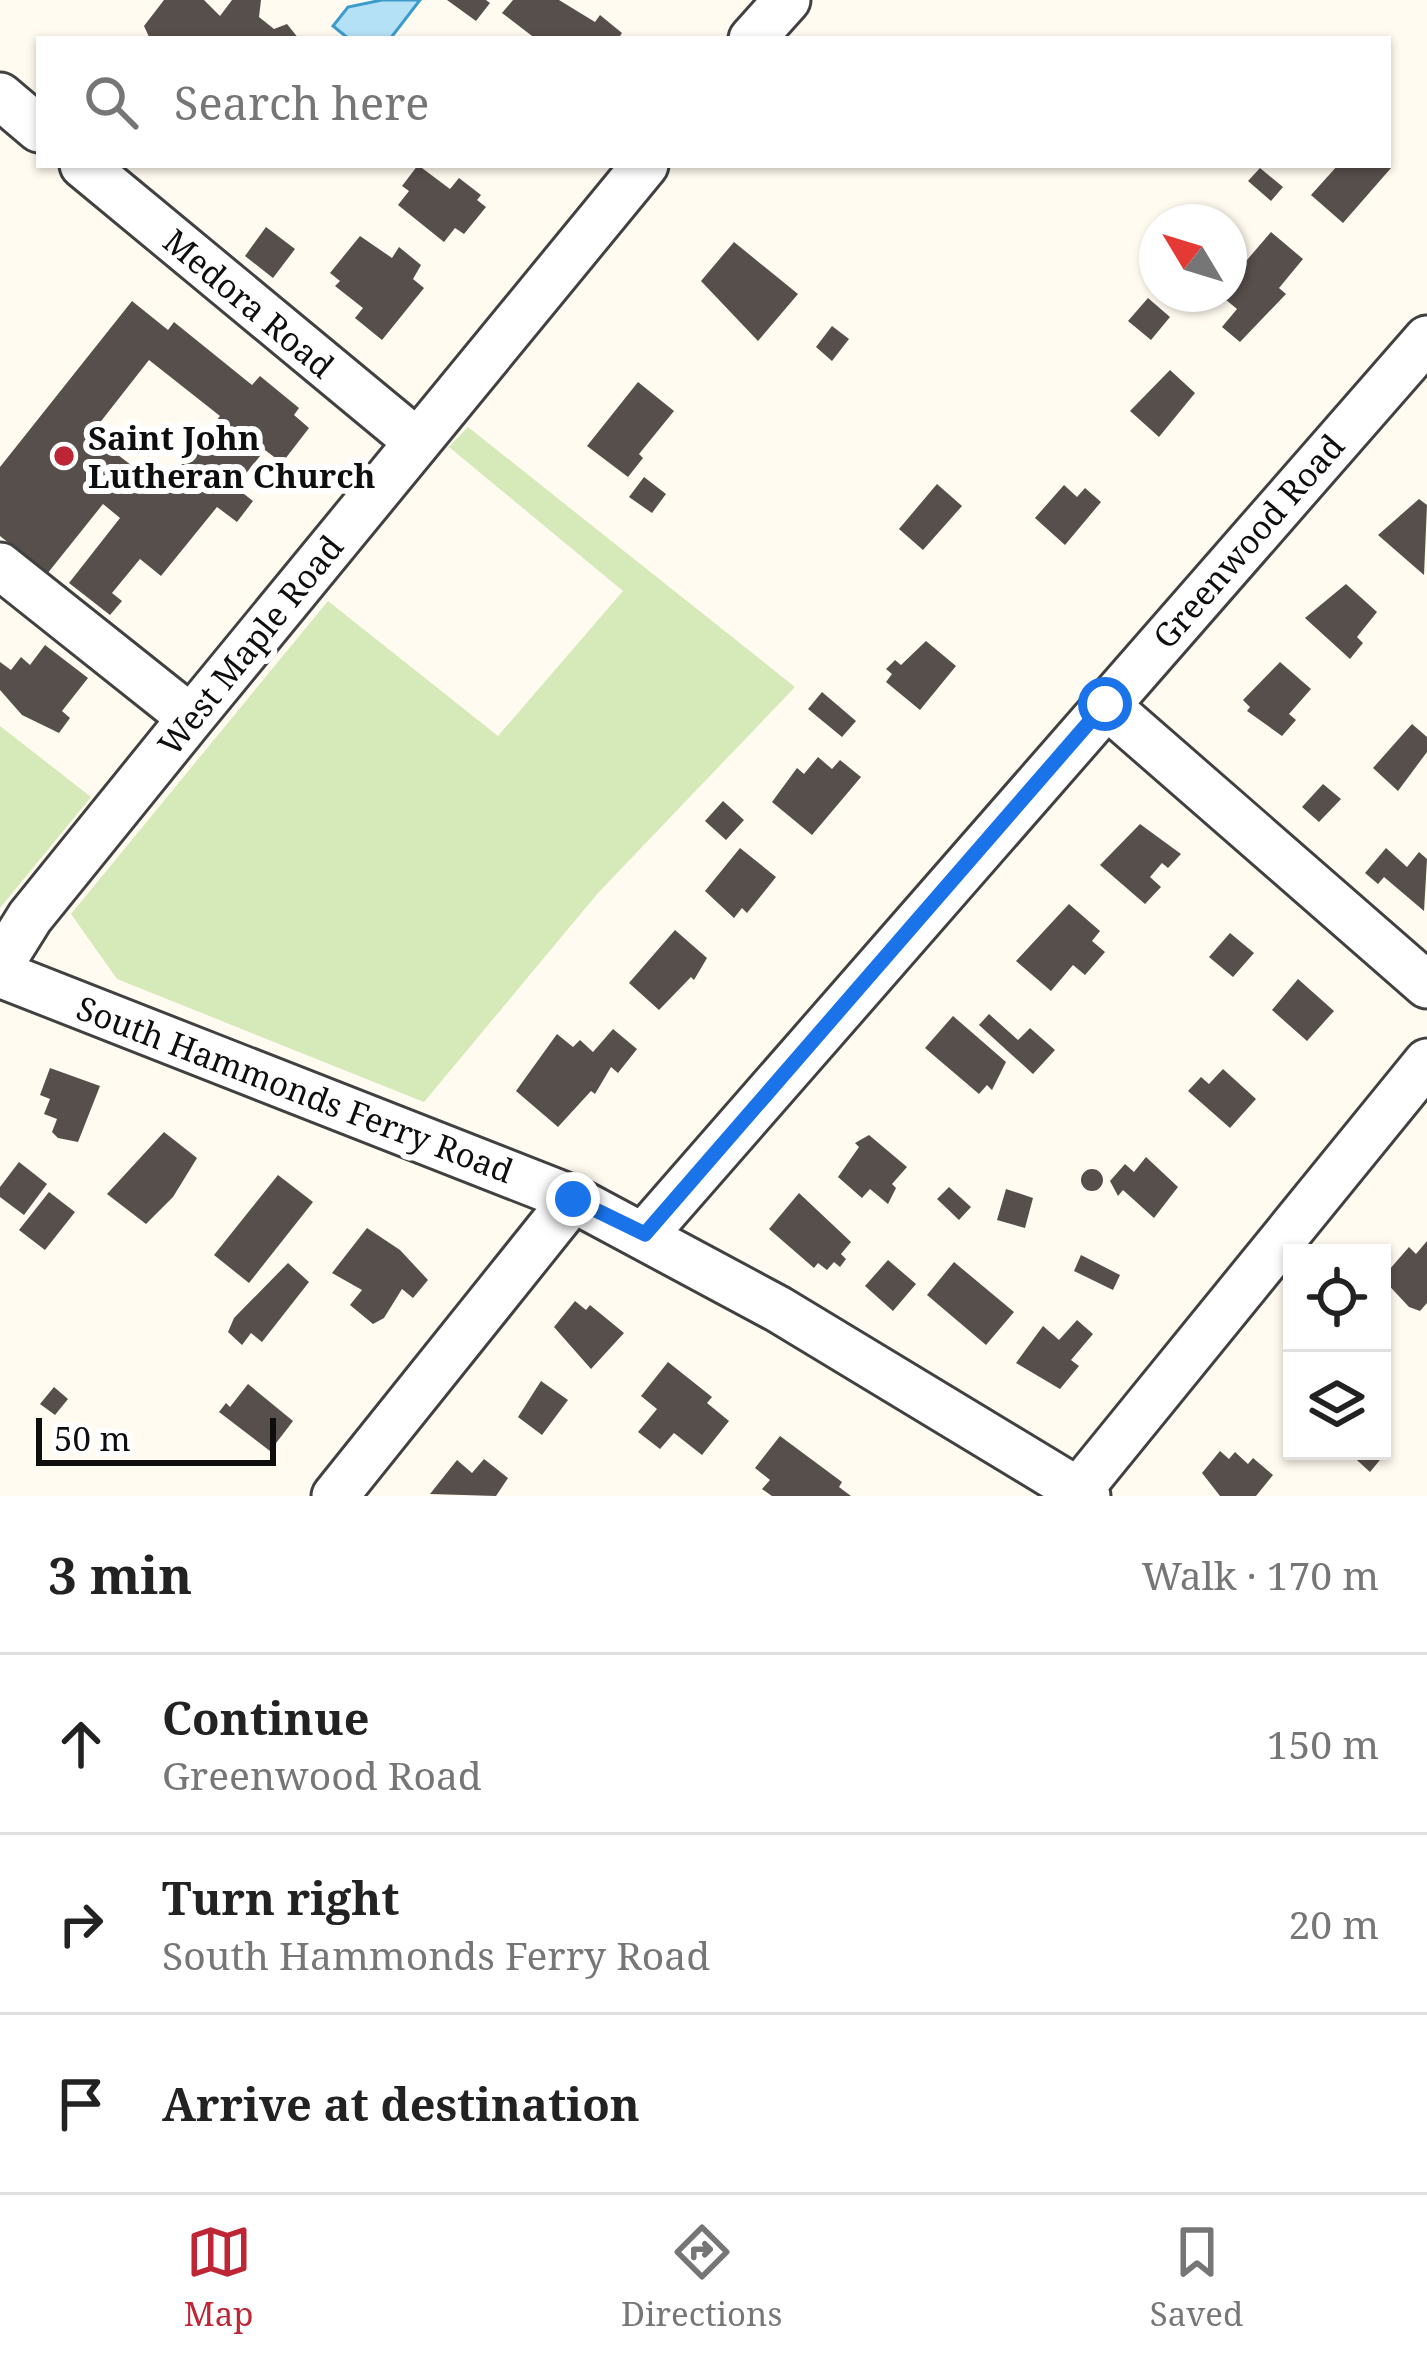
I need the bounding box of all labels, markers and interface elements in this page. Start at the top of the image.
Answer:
search box [36,36,1391,168]
icon: search [78,69,144,135]
text: Search here [174,72,429,133]
north arrow [1139,204,1247,312]
street label: Medora Road [154,218,344,388]
place label: Saint John Lutheran Church [88,415,376,498]
street label: Greenwood Road [1142,424,1354,658]
marker: Saint John Lutheran Church [51,443,77,469]
street label: West Maple Road [147,525,353,765]
route start [1078,677,1132,731]
street label: South Hammonds Ferry Road [70,985,520,1193]
route end [546,1172,600,1226]
map controls [1283,1244,1391,1460]
button: locate [1283,1244,1391,1352]
button: layers [1283,1352,1391,1460]
scale bar [36,1412,276,1465]
text: 50 m [54,1416,131,1461]
text: 3 min [48,1539,192,1609]
text: Walk · 170 m [1142,1548,1379,1601]
text: Continue [162,1687,370,1748]
icon: ahead [48,1711,114,1777]
text: 150 m [1267,1717,1379,1770]
text: Greenwood Road [162,1748,482,1801]
text: Turn right [162,1867,399,1928]
icon: right [48,1891,114,1957]
text: 20 m [1288,1897,1379,1950]
text: South Hammonds Ferry Road [162,1928,710,1981]
icon: arrive [48,2071,114,2137]
text: Arrive at destination [162,2073,640,2134]
tab: Map [184,2219,254,2336]
tab: Directions [621,2219,782,2336]
tab: Saved [1150,2219,1243,2336]

